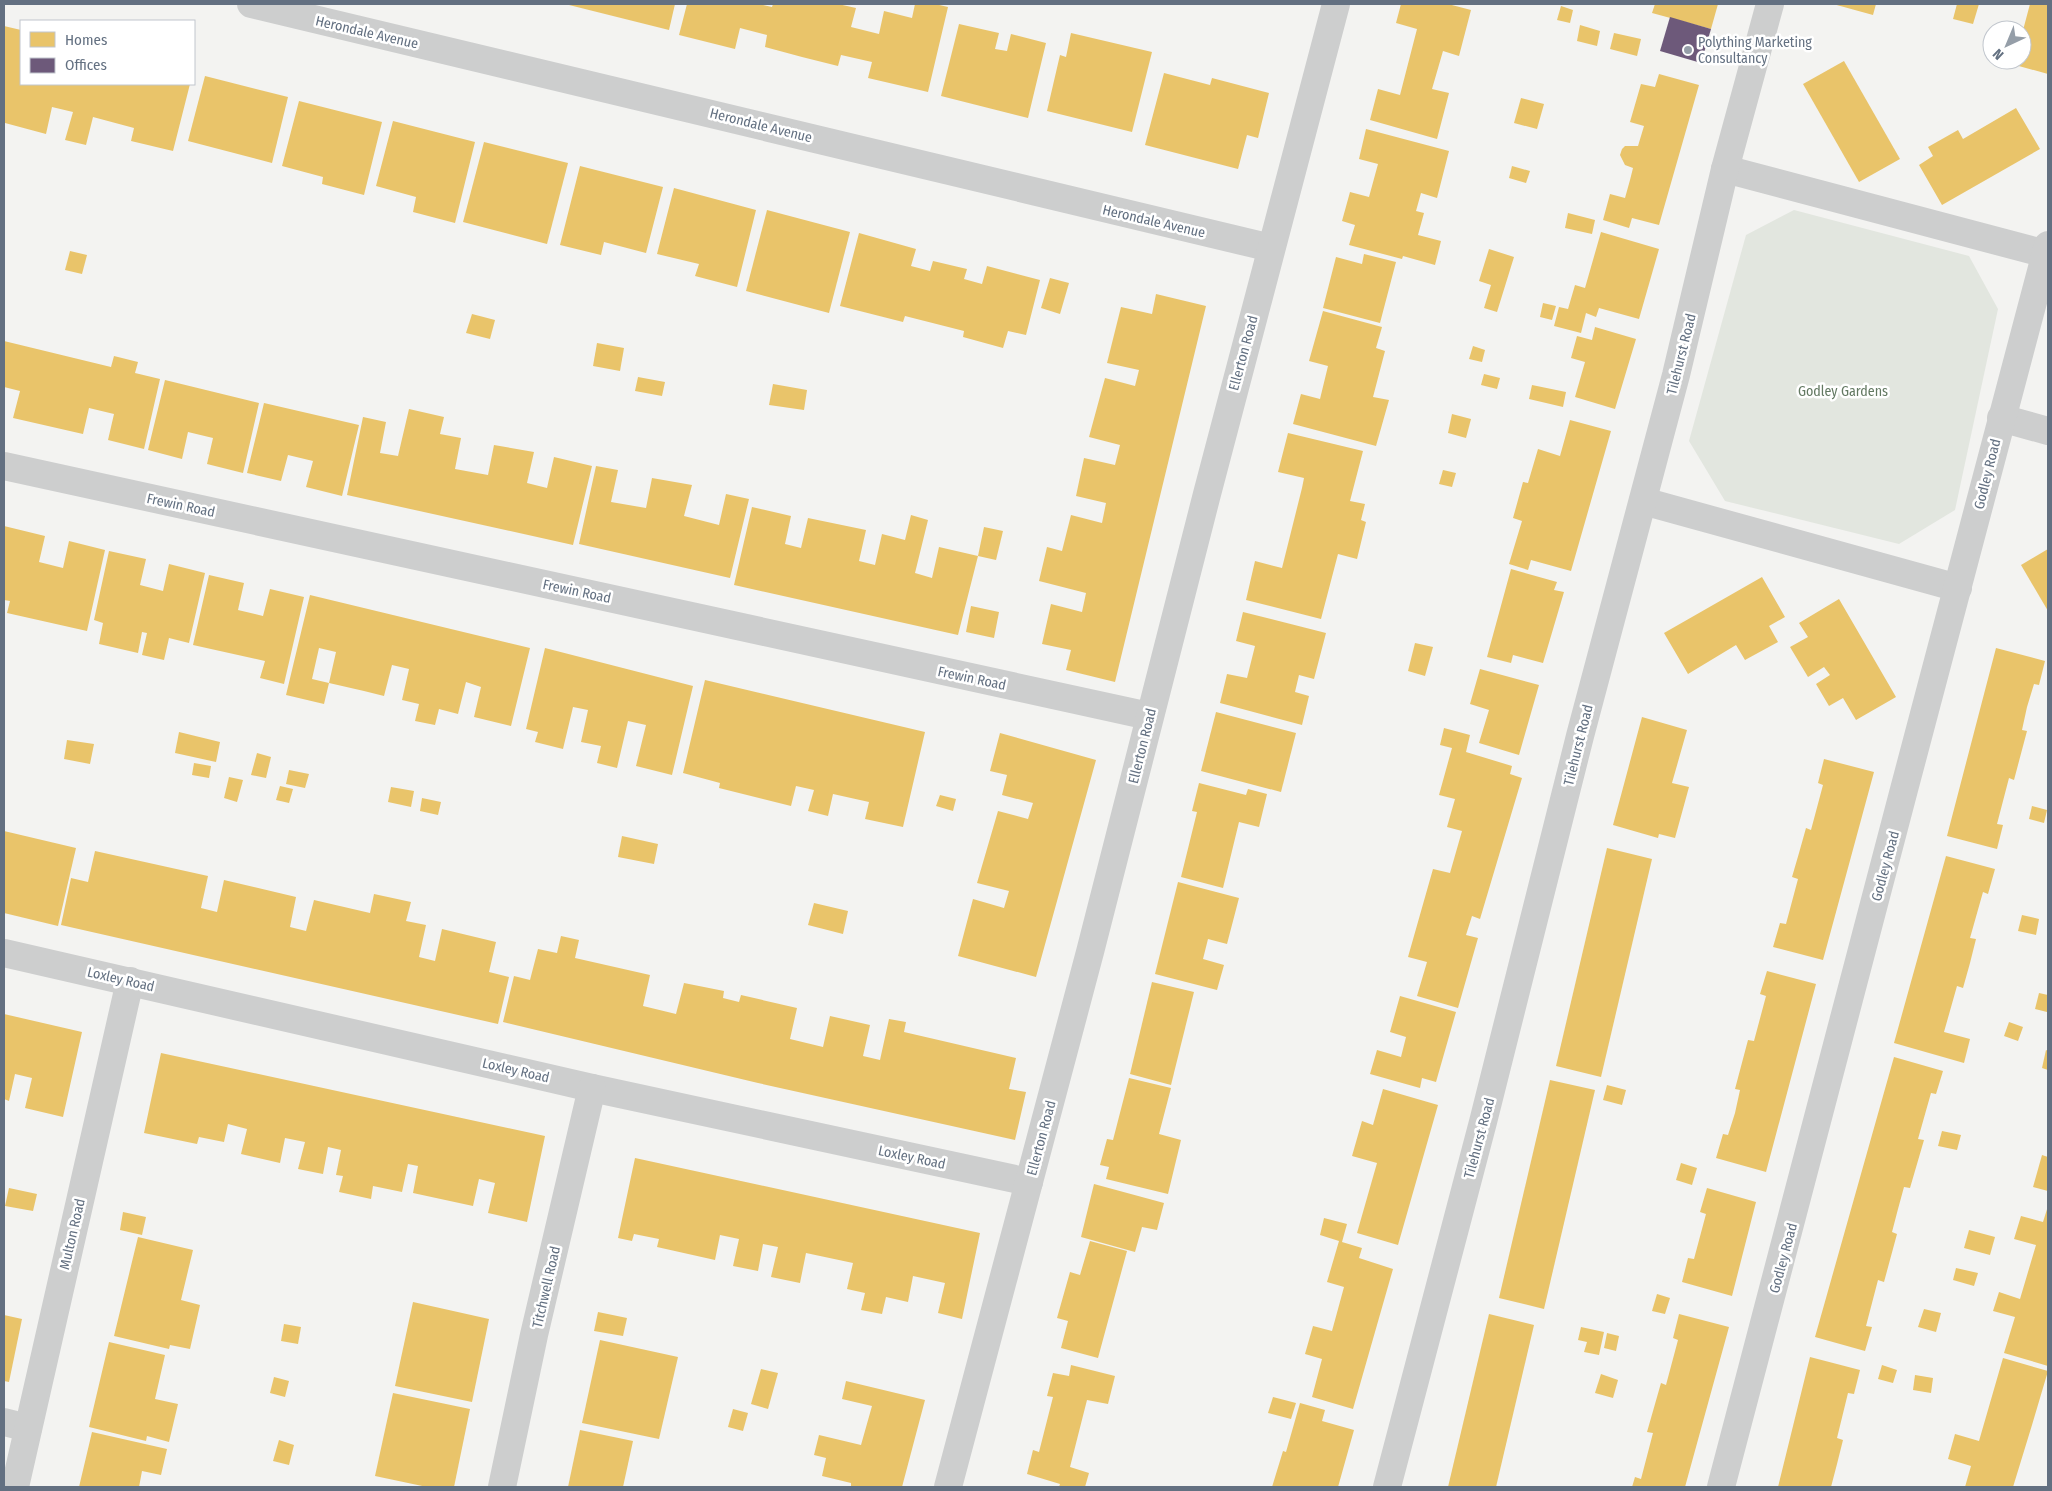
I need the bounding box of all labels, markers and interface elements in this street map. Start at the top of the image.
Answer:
street label: Herondale Avenue [314,12,420,53]
legend [20,20,195,85]
north arrow [1982,20,2032,70]
text: Homes [65,31,107,49]
place label: Polything Marketing Consultancy [1698,34,1812,67]
marker: Polything Marketing Consultancy [1682,44,1694,56]
text: N [1989,45,2007,63]
text: Offices [65,56,107,74]
street label: Herondale Avenue [708,105,814,146]
street label: Herondale Avenue [1101,201,1207,242]
street label: Tilehurst Road [1663,312,1700,396]
street label: Ellerton Road [1225,314,1262,393]
park label: Godley Gardens [1798,383,1888,400]
street label: Godley Road [1971,437,2004,511]
street label: Frewin Road [145,490,217,521]
street label: Frewin Road [541,576,613,607]
street label: Frewin Road [936,663,1008,694]
street label: Tilehurst Road [1560,703,1597,787]
street label: Ellerton Road [1125,707,1160,786]
street label: Godley Road [1868,829,1903,903]
street label: Loxley Road [86,964,156,995]
street label: Loxley Road [481,1055,551,1086]
street label: Tilehurst Road [1461,1096,1498,1180]
street label: Ellerton Road [1023,1099,1060,1178]
street label: Loxley Road [877,1142,947,1173]
street label: Multon Road [56,1197,89,1271]
street label: Godley Road [1766,1221,1801,1295]
street label: Titchwell Road [529,1244,564,1330]

